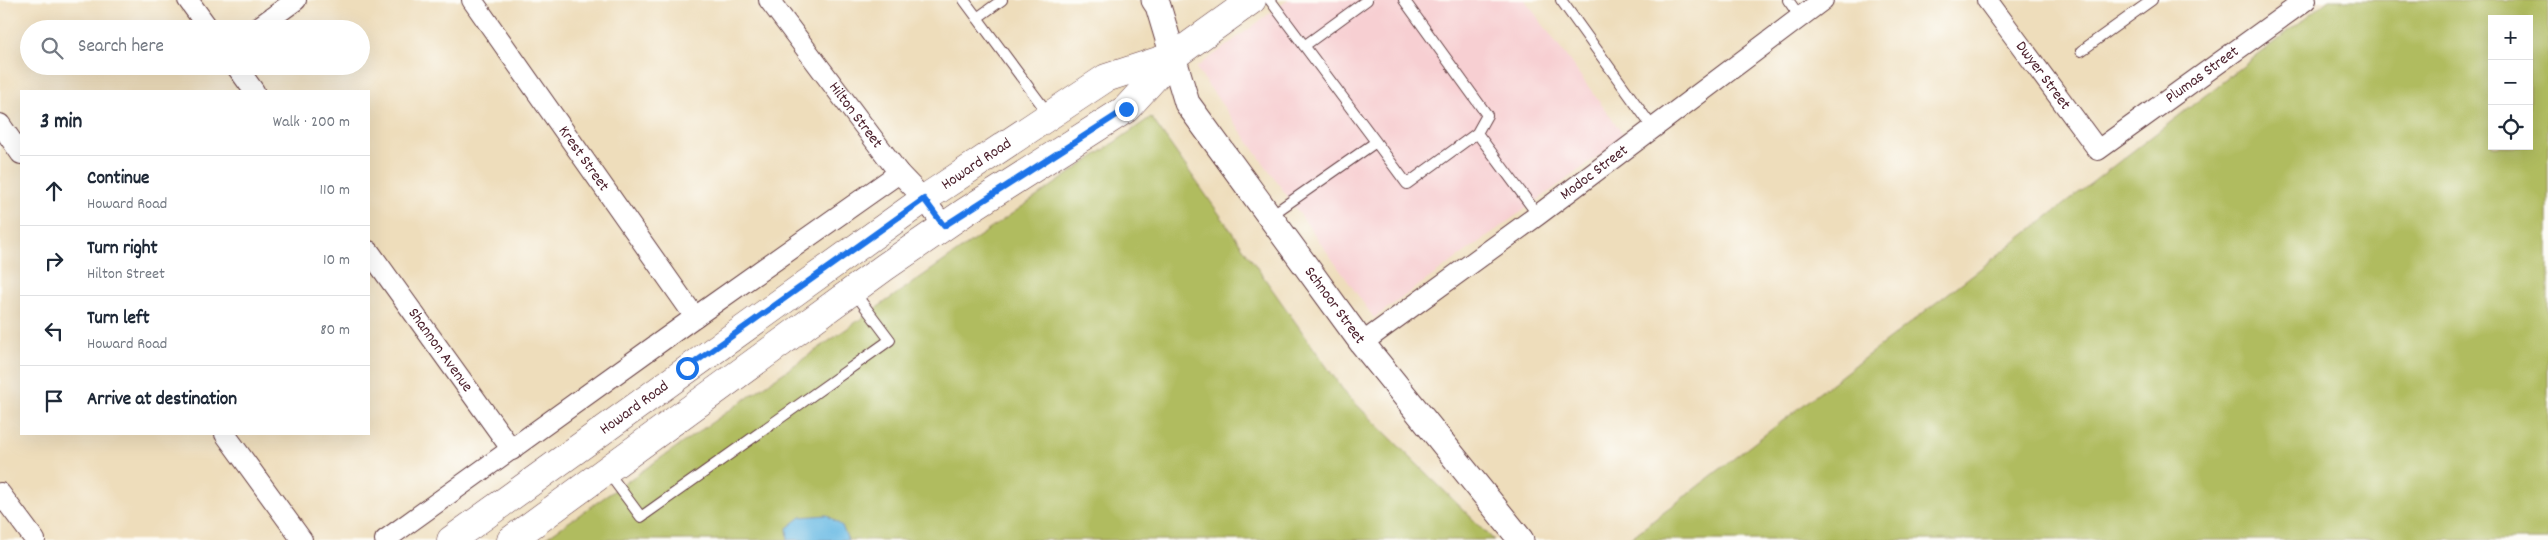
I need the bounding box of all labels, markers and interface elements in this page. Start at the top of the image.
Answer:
map controls [2488,15,2533,150]
button: + [2488,15,2533,60]
search box [20,20,370,75]
icon: search [38,34,66,62]
text: Search here [78,34,164,61]
street label: Dwyer Street [2010,36,2076,115]
street label: Plumas Street [2161,40,2244,109]
button: − [2488,60,2533,105]
street label: Hilton Street [823,77,888,153]
route end [1115,98,1138,121]
button: locate [2488,105,2533,150]
text: 3 min [40,108,82,138]
text: Walk · 200 m [273,111,350,134]
street label: Krest Street [552,121,615,196]
street label: Howard Road [937,132,1016,196]
street label: Modoc Street [1555,139,1633,206]
text: Continue [87,166,149,193]
icon: ahead [40,177,68,205]
text: 110 m [320,179,350,202]
text: Howard Road [87,193,167,216]
text: Turn right [87,236,158,263]
icon: right [40,247,68,275]
text: 10 m [323,249,350,272]
street label: Schnoor Street [1299,262,1371,349]
text: Hilton Street [87,263,165,286]
street label: Shannon Avenue [402,303,478,397]
text: Turn left [87,306,150,333]
icon: left [40,317,68,345]
text: 80 m [320,319,350,342]
text: Howard Road [87,333,167,356]
route start [676,357,699,380]
street label: Howard Road [595,375,674,441]
icon: arrive [40,387,68,415]
text: Arrive at destination [87,387,237,414]

